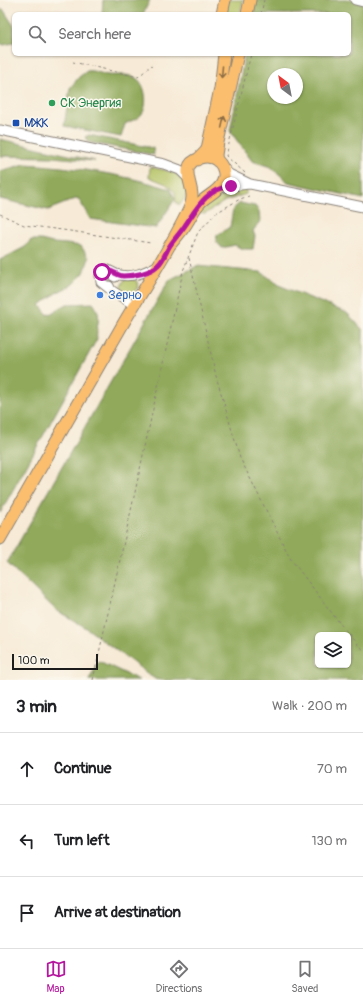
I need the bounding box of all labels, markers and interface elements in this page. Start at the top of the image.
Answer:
search box [12,12,351,56]
icon: search [26,23,48,45]
text: Search here [58,25,131,44]
one-way arrow [219,65,226,78]
north arrow [267,68,303,104]
place label: СК Энергия [60,95,121,111]
marker: СК Энергия [47,98,57,108]
place label: МЖК [24,115,49,131]
one-way arrow [219,116,227,129]
marker: МЖК [11,118,21,128]
route end [222,177,240,195]
route start [93,263,111,281]
place label: Зерно [108,287,142,303]
marker: Зерно [95,290,105,300]
map controls [315,632,351,668]
button: layers [315,632,351,668]
scale bar [12,652,98,671]
text: 100 m [18,654,49,667]
text: 3 min [16,696,57,717]
text: Walk · 200 m [272,698,347,714]
icon: ahead [16,758,38,780]
text: Continue [54,759,112,778]
text: 70 m [317,761,347,777]
icon: left [16,830,38,852]
text: Turn left [54,831,110,850]
text: 130 m [311,833,347,849]
icon: arrive [16,902,38,924]
text: Arrive at destination [54,903,181,922]
tab: Map [45,958,67,995]
tab: Directions [156,958,202,995]
tab: Saved [291,958,318,995]

